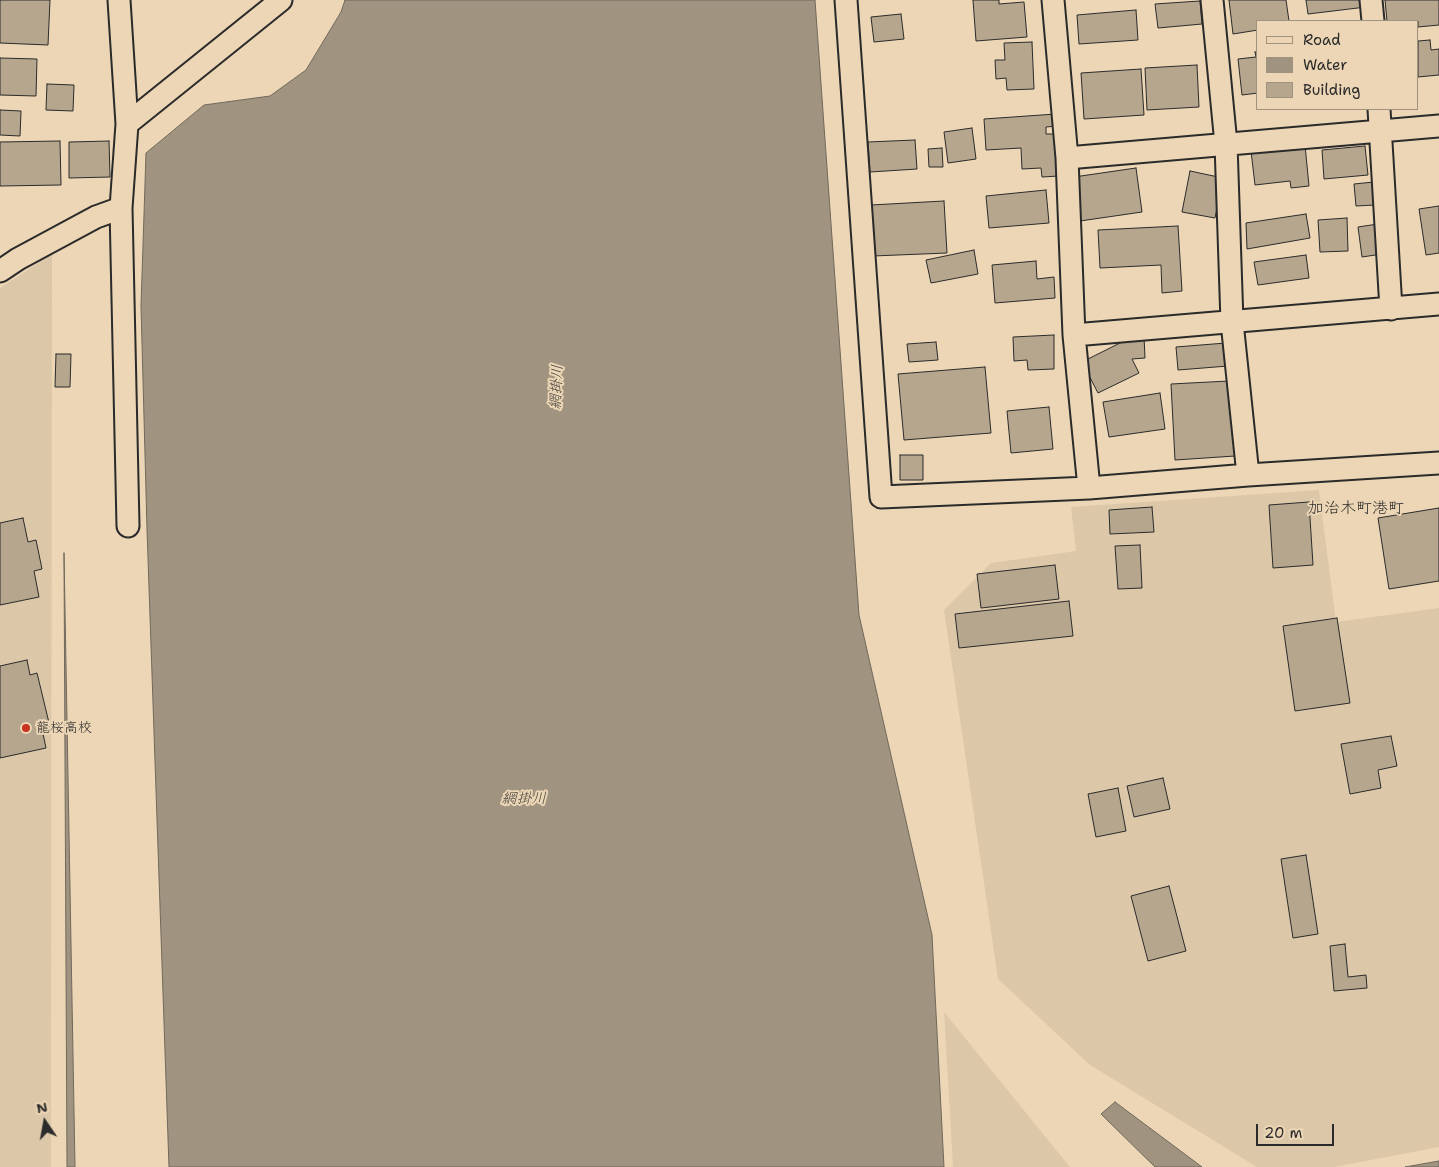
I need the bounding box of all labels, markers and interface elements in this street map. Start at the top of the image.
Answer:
legend [1256,20,1419,110]
text: Road [1303,30,1341,50]
text: Water [1303,55,1347,75]
text: Building [1303,80,1360,100]
water label: 網掛川 [547,364,567,410]
district label: 加治木町港町 [1308,499,1404,519]
place label: 龍桜高校 [36,720,92,736]
marker: 龍桜高校 [20,722,32,734]
water label: 網掛川 [502,790,546,808]
north arrow [20,1097,70,1147]
text: N [35,1097,49,1117]
scale bar [1259,1114,1336,1146]
text: 20 m [1264,1123,1303,1143]

